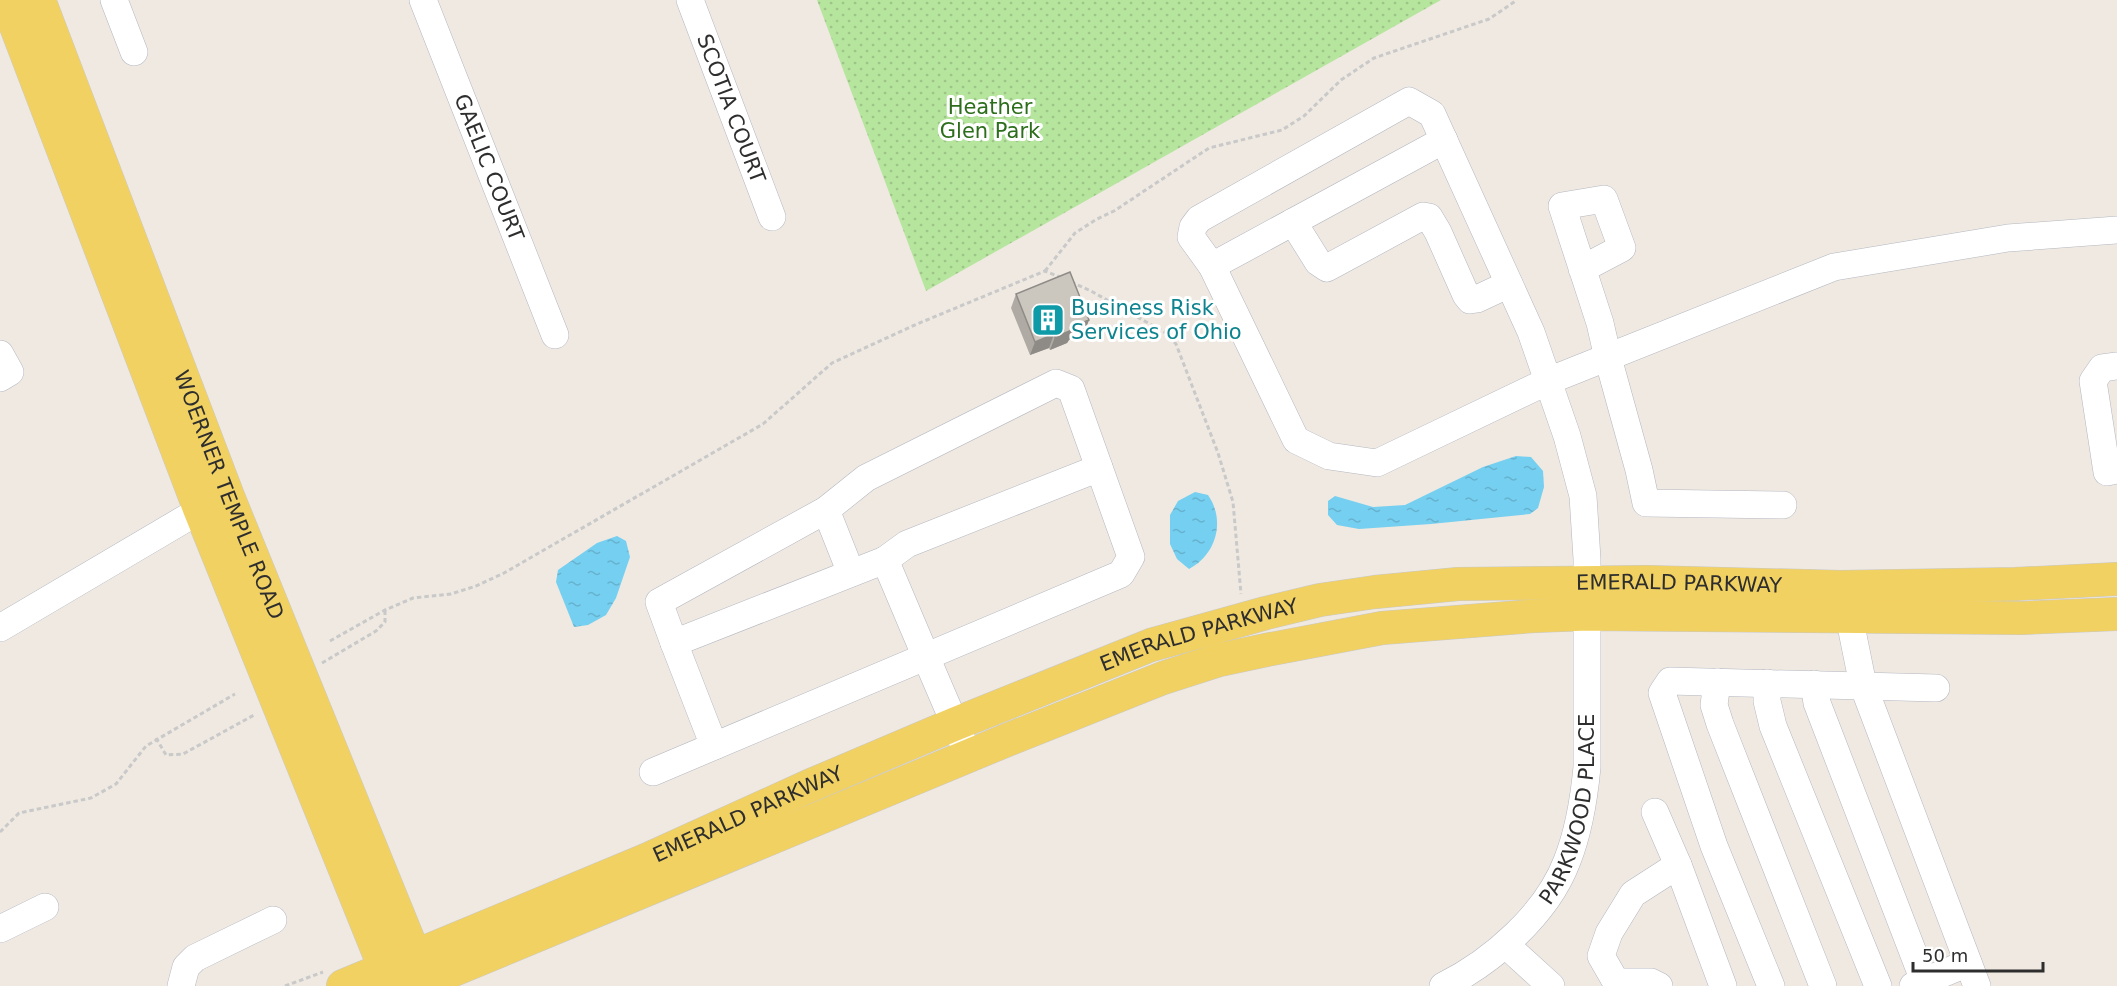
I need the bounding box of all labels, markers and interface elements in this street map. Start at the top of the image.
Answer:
street label: SCOTIA COURT [692,31,770,186]
street label: GAELIC COURT [449,91,529,244]
park label: Heather Glen Park [940,95,1041,143]
place label: Business Risk Services of Ohio [1071,296,1242,344]
building icon: Business Risk Services of Ohio [1030,302,1066,338]
street label: WOERNER TEMPLE ROAD [169,367,289,623]
street label: EMERALD PARKWAY [1576,570,1782,597]
street label: EMERALD PARKWAY [1096,594,1301,676]
street label: PARKWOOD PLACE [1534,714,1599,909]
street label: EMERALD PARKWAY [649,761,847,867]
scale bar [1913,935,2044,973]
text: 50 m [1922,945,1968,966]

